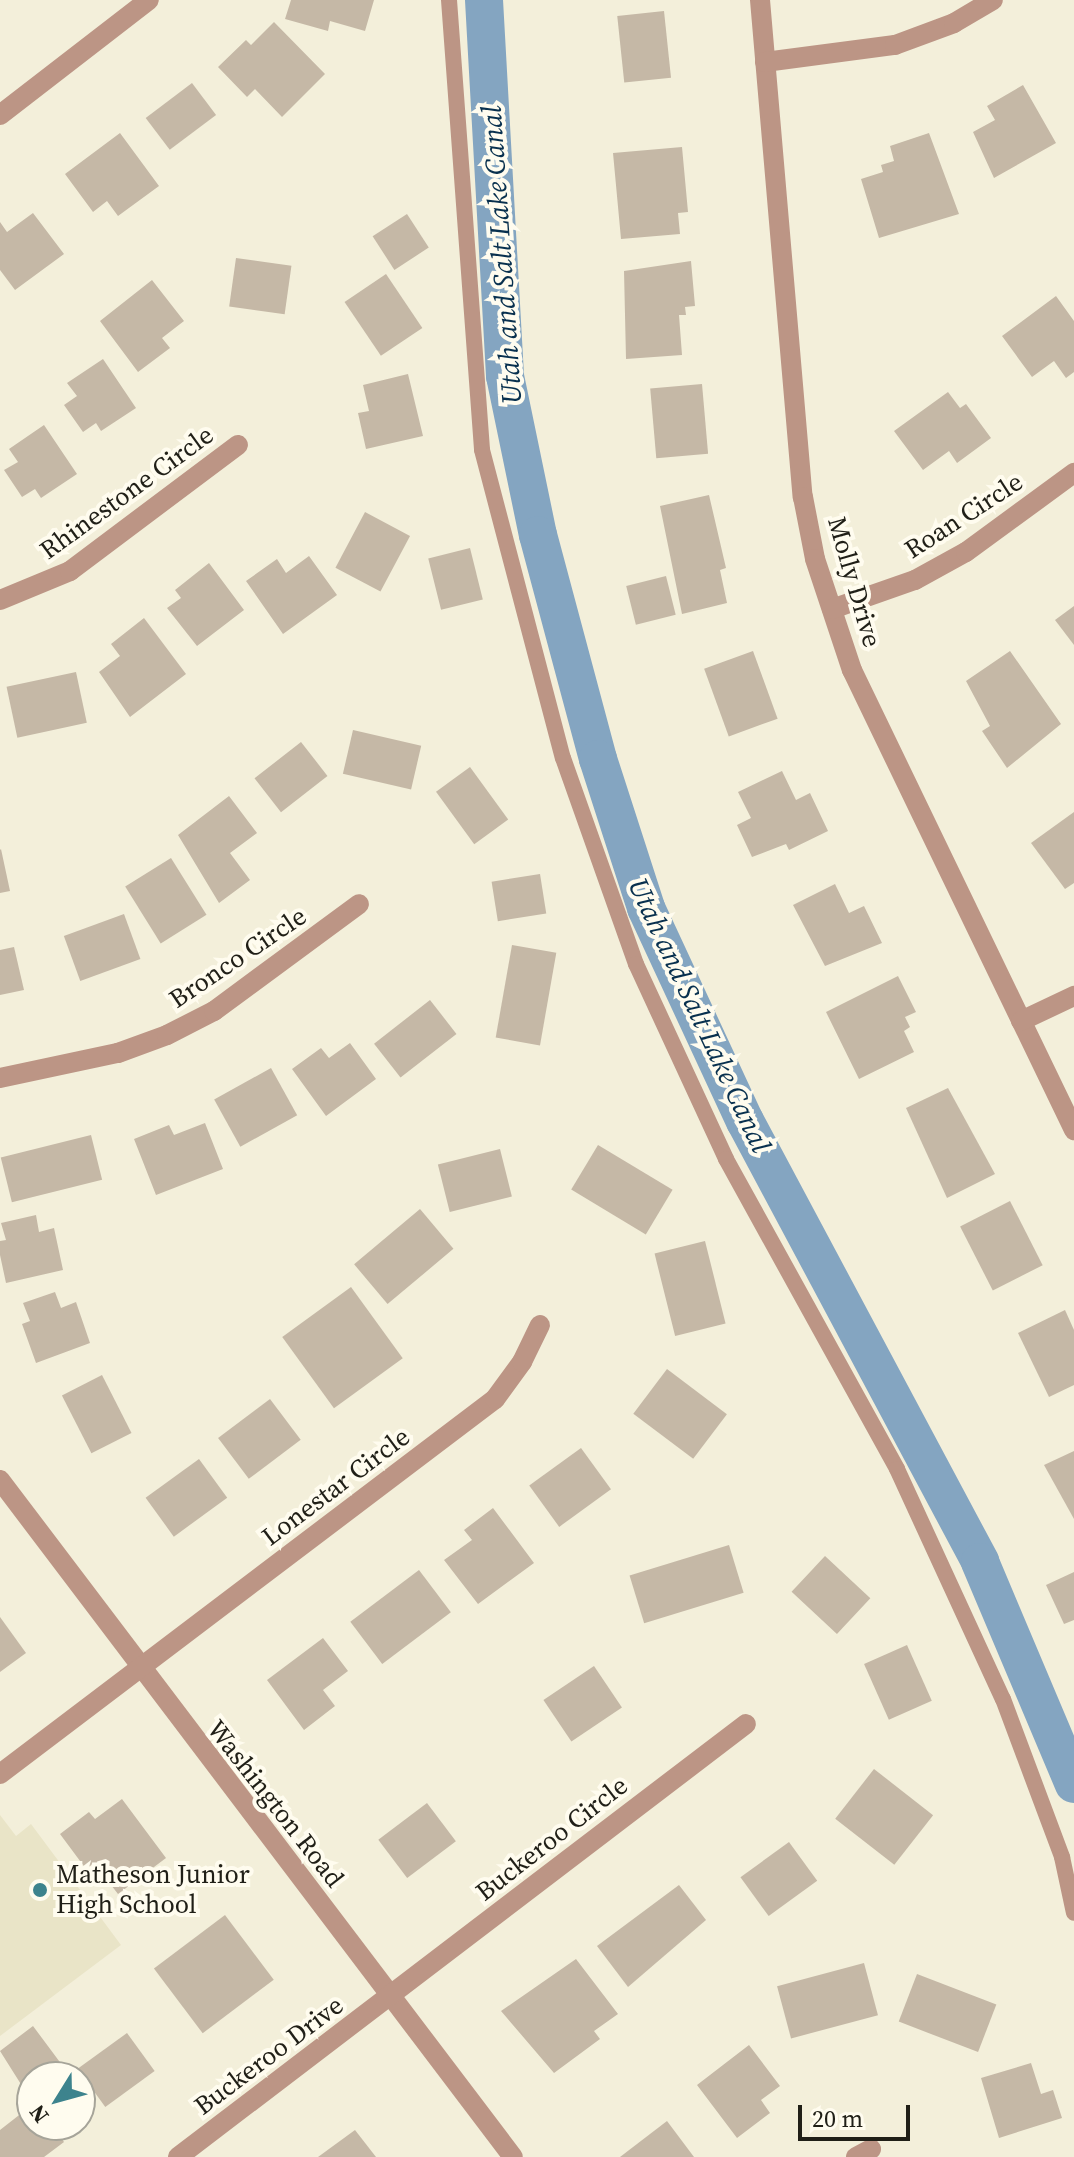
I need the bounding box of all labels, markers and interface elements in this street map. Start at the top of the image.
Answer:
water label: Utah and Salt Lake Canal [474,105,528,405]
street label: Rhinestone Circle [34,420,220,566]
street label: Roan Circle [899,466,1029,566]
street label: Molly Drive [821,513,887,651]
water label: Utah and Salt Lake Canal [622,872,778,1158]
street label: Bronco Circle [164,901,312,1015]
street label: Lonestar Circle [256,1421,416,1553]
street label: Washington Road [200,1714,350,1894]
street label: Buckeroo Circle [470,1770,634,1908]
place label: Matheson Junior High School [56,1859,250,1920]
marker: Matheson Junior High School [31,1881,49,1899]
street label: Buckeroo Drive [188,1990,350,2122]
north arrow [16,2061,96,2141]
scale bar [802,2089,914,2139]
text: N [22,2099,55,2130]
text: 20 m [812,2102,863,2135]

